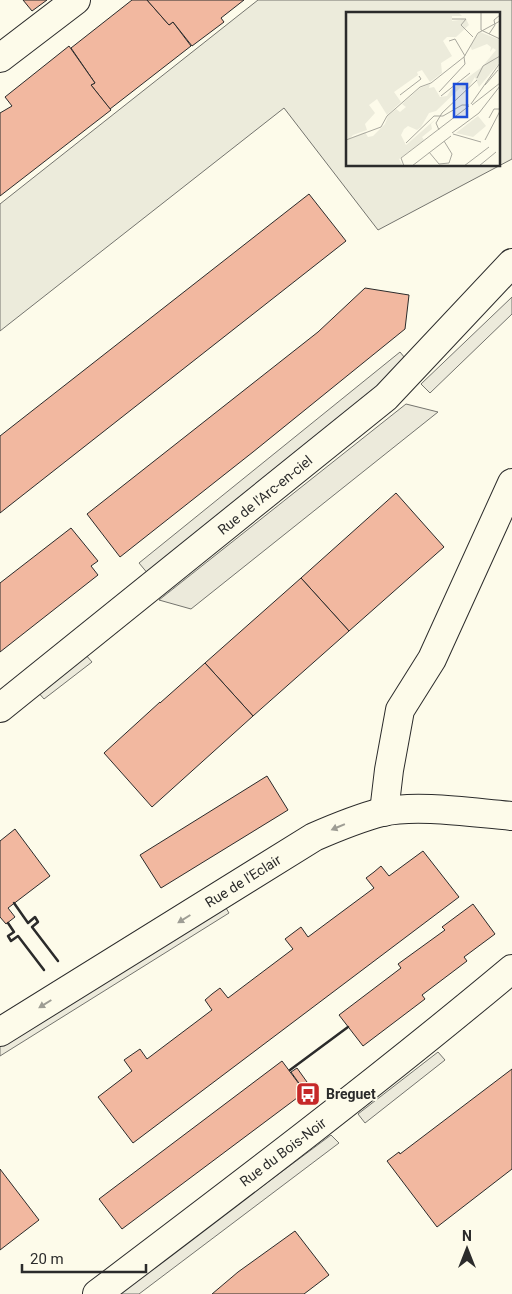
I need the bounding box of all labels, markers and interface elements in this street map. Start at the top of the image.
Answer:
inset map [346,12,500,166]
street label: Rue de l'Arc-en-ciel [215,452,315,538]
one-way arrow [331,823,345,831]
street label: Rue de l'Eclair [202,851,284,911]
one-way arrow [177,914,190,924]
one-way arrow [39,1000,52,1009]
bus stop icon: Breguet [295,1081,321,1107]
place label: Breguet [326,1086,376,1102]
street label: Rue du Bois-Noir [237,1114,329,1190]
north arrow [442,1224,492,1274]
text: N [462,1228,472,1244]
scale bar [22,1242,146,1274]
text: 20 m [30,1250,64,1268]

